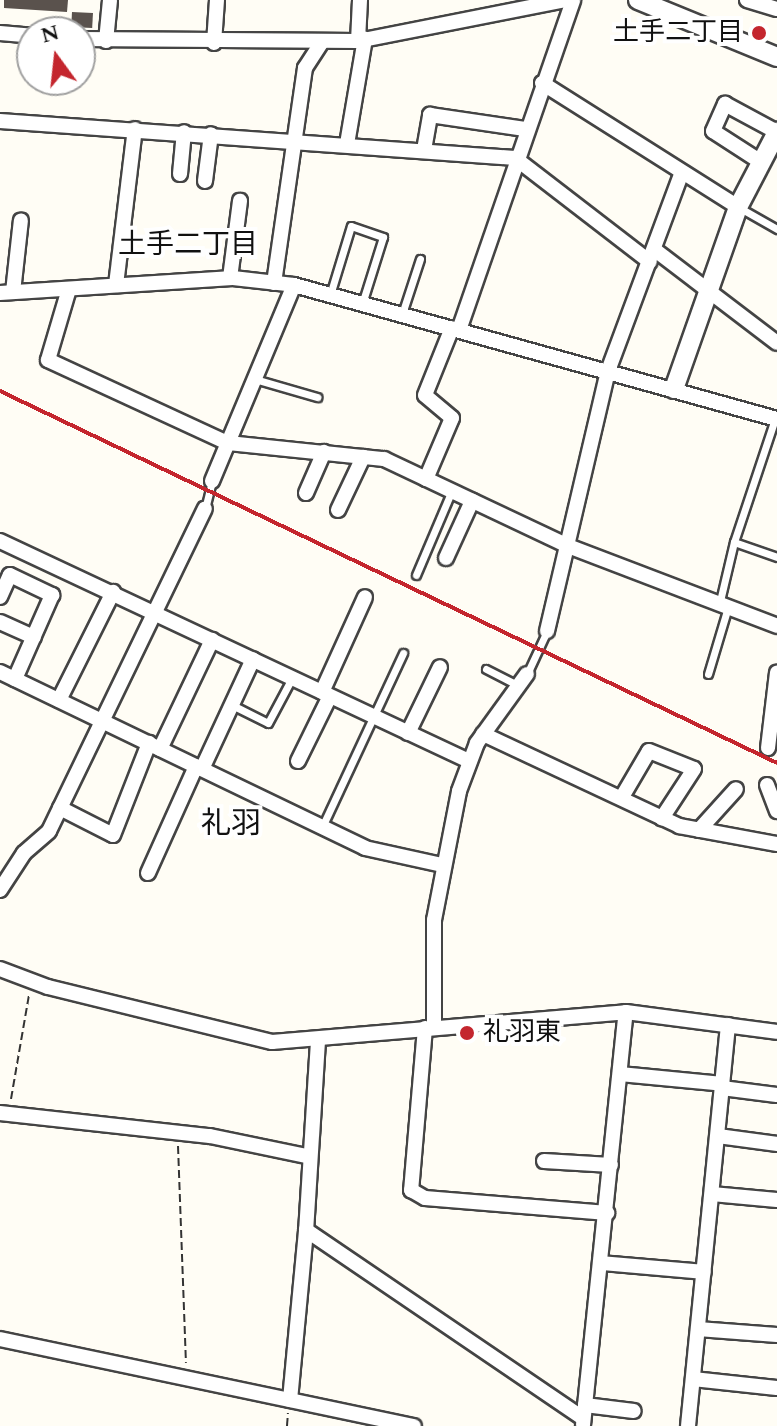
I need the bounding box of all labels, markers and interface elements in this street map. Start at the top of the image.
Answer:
north arrow [16,16,96,96]
text: N [37,16,63,53]
place label: 土手二丁目 [613,17,743,49]
marker: 土手二丁目 [750,24,768,42]
district label: 土手二丁目 [118,228,258,262]
district label: 礼羽 [201,806,261,842]
place label: 礼羽東 [483,1017,561,1049]
marker: 礼羽東 [458,1024,476,1042]

